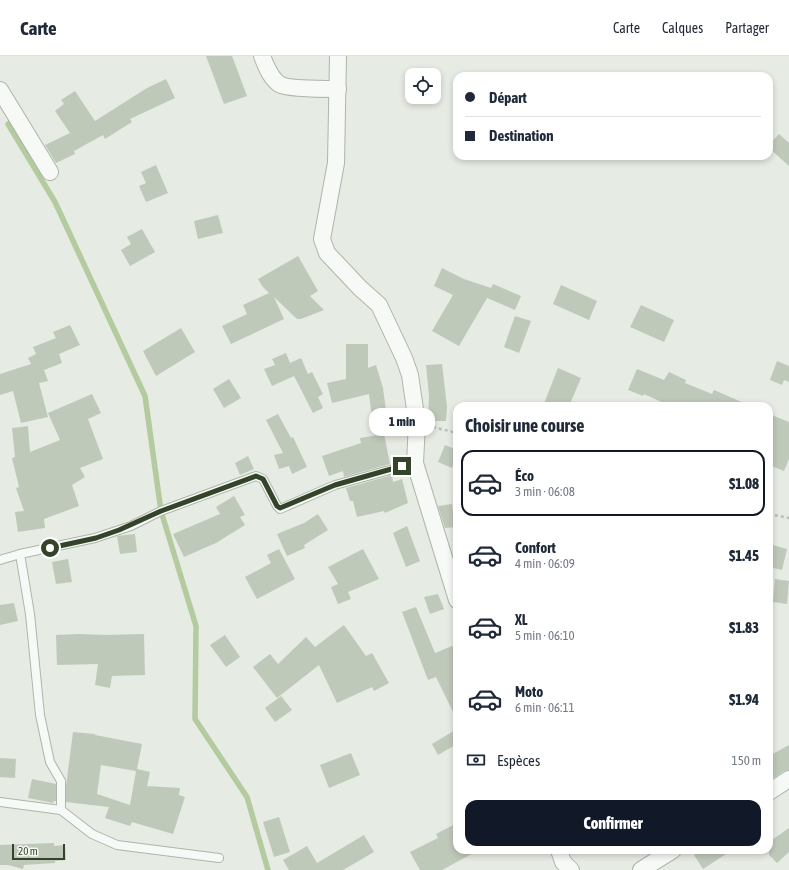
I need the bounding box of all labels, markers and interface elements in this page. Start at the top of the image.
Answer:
text: Carte [20,17,57,39]
text: Carte [613,20,640,36]
text: Calques [662,20,703,36]
text: Partager [725,20,769,36]
map controls [405,68,441,104]
button: locate [405,68,441,104]
text: Départ [489,89,527,106]
text: Destination [489,127,554,144]
callout: 1 min [369,408,435,436]
text: 1 min [389,414,415,429]
text: Choisir une course [465,415,584,436]
route end [393,457,411,475]
icon: car [467,465,503,501]
text: Éco [515,467,534,484]
text: $1.08 [729,475,759,492]
text: 3 min · 06:08 [515,484,575,499]
icon: car [467,537,503,573]
route start [41,539,59,557]
text: Confort [515,539,556,556]
text: $1.45 [729,547,759,564]
text: 4 min · 06:09 [515,556,575,571]
icon: car [467,609,503,645]
text: XL [515,611,528,628]
text: $1.83 [729,619,759,636]
text: 5 min · 06:10 [515,628,575,643]
icon: car [467,681,503,717]
text: Moto [515,683,543,700]
text: $1.94 [729,691,759,708]
text: 6 min · 06:11 [515,700,575,715]
icon: cash [465,749,487,771]
text: Espèces [497,752,540,769]
text: 150 m [732,753,761,768]
button: Confirmer [465,800,761,846]
scale bar [12,842,65,861]
text: 20 m [18,845,38,857]

